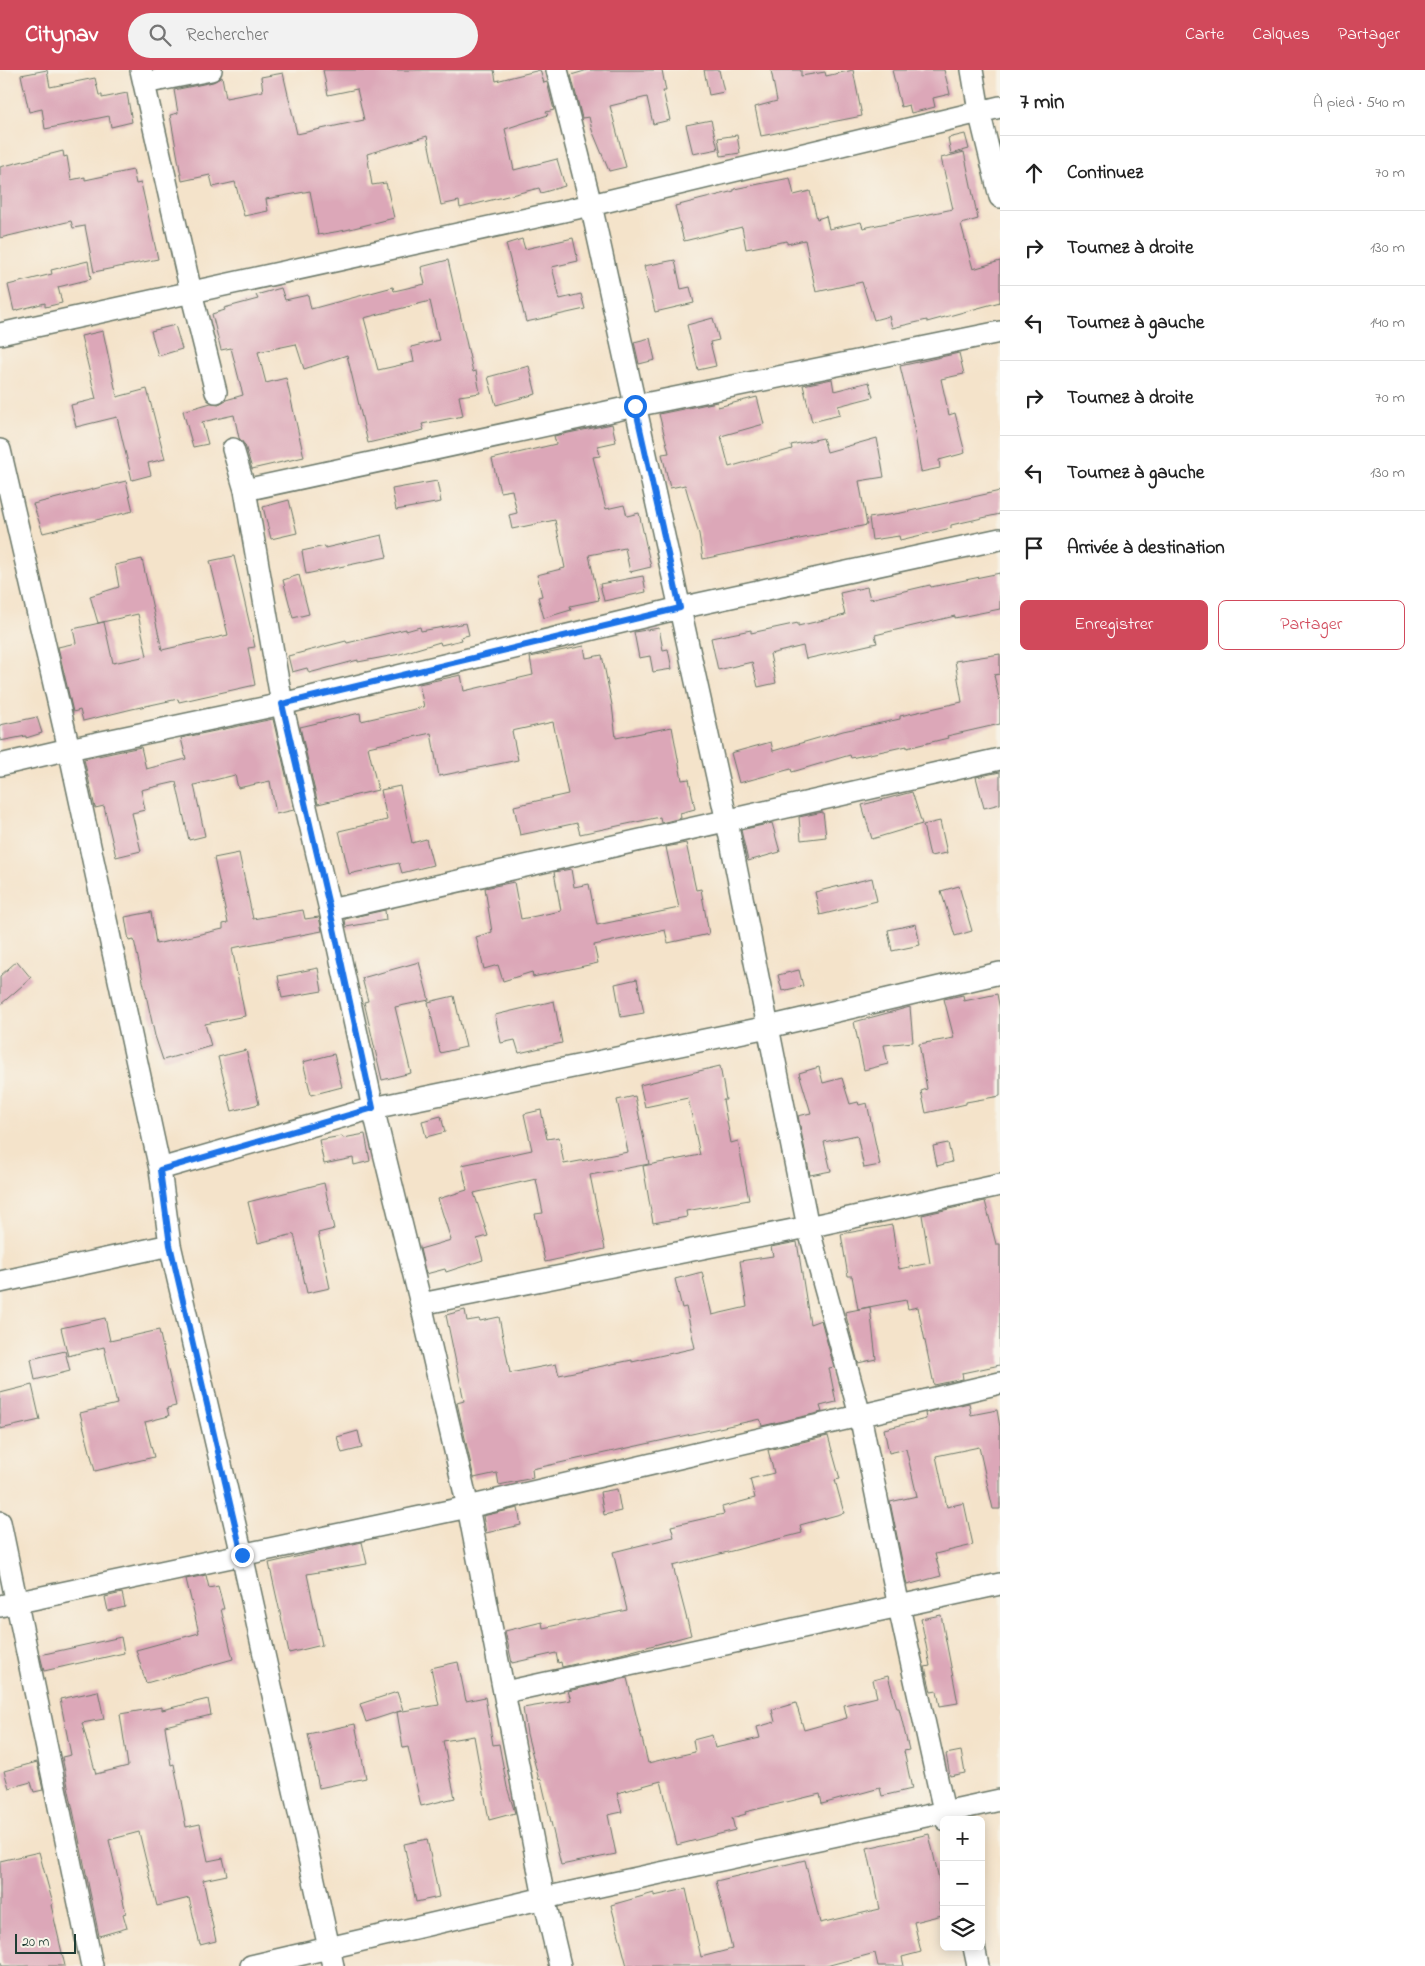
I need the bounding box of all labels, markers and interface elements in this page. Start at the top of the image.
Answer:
search box [128,13,478,58]
text: Citynav [25,18,98,53]
icon: search [146,21,174,49]
text: Rechercher [186,22,269,49]
text: Carte [1185,22,1224,48]
text: Calques [1252,22,1310,48]
text: Partager [1338,22,1400,48]
text: 7 min [1020,88,1064,118]
text: À pied · 540 m [1313,91,1405,115]
icon: ahead [1020,159,1048,187]
text: Continuez [1067,160,1143,187]
text: 70 m [1375,161,1405,185]
icon: right [1020,234,1048,262]
text: Tournez à droite [1067,235,1193,262]
text: 130 m [1370,236,1405,260]
icon: left [1020,309,1048,337]
text: Tournez à gauche [1067,310,1204,337]
text: 140 m [1370,311,1405,335]
icon: right [1020,384,1048,412]
text: Tournez à droite [1067,385,1193,412]
text: 70 m [1375,386,1405,410]
route start [624,395,647,418]
icon: left [1020,459,1048,487]
text: Tournez à gauche [1067,460,1204,487]
text: 130 m [1370,461,1405,485]
icon: arrive [1020,534,1048,562]
text: Arrivée à destination [1067,535,1225,562]
button: Enregistrer [1020,600,1208,650]
button: Partager [1218,600,1405,650]
route end [231,1544,254,1567]
map controls [940,1816,985,1951]
button: + [940,1816,985,1861]
button: − [940,1861,985,1906]
button: layers [940,1906,985,1951]
scale bar [15,1931,76,1954]
text: 20 m [22,1932,49,1953]

